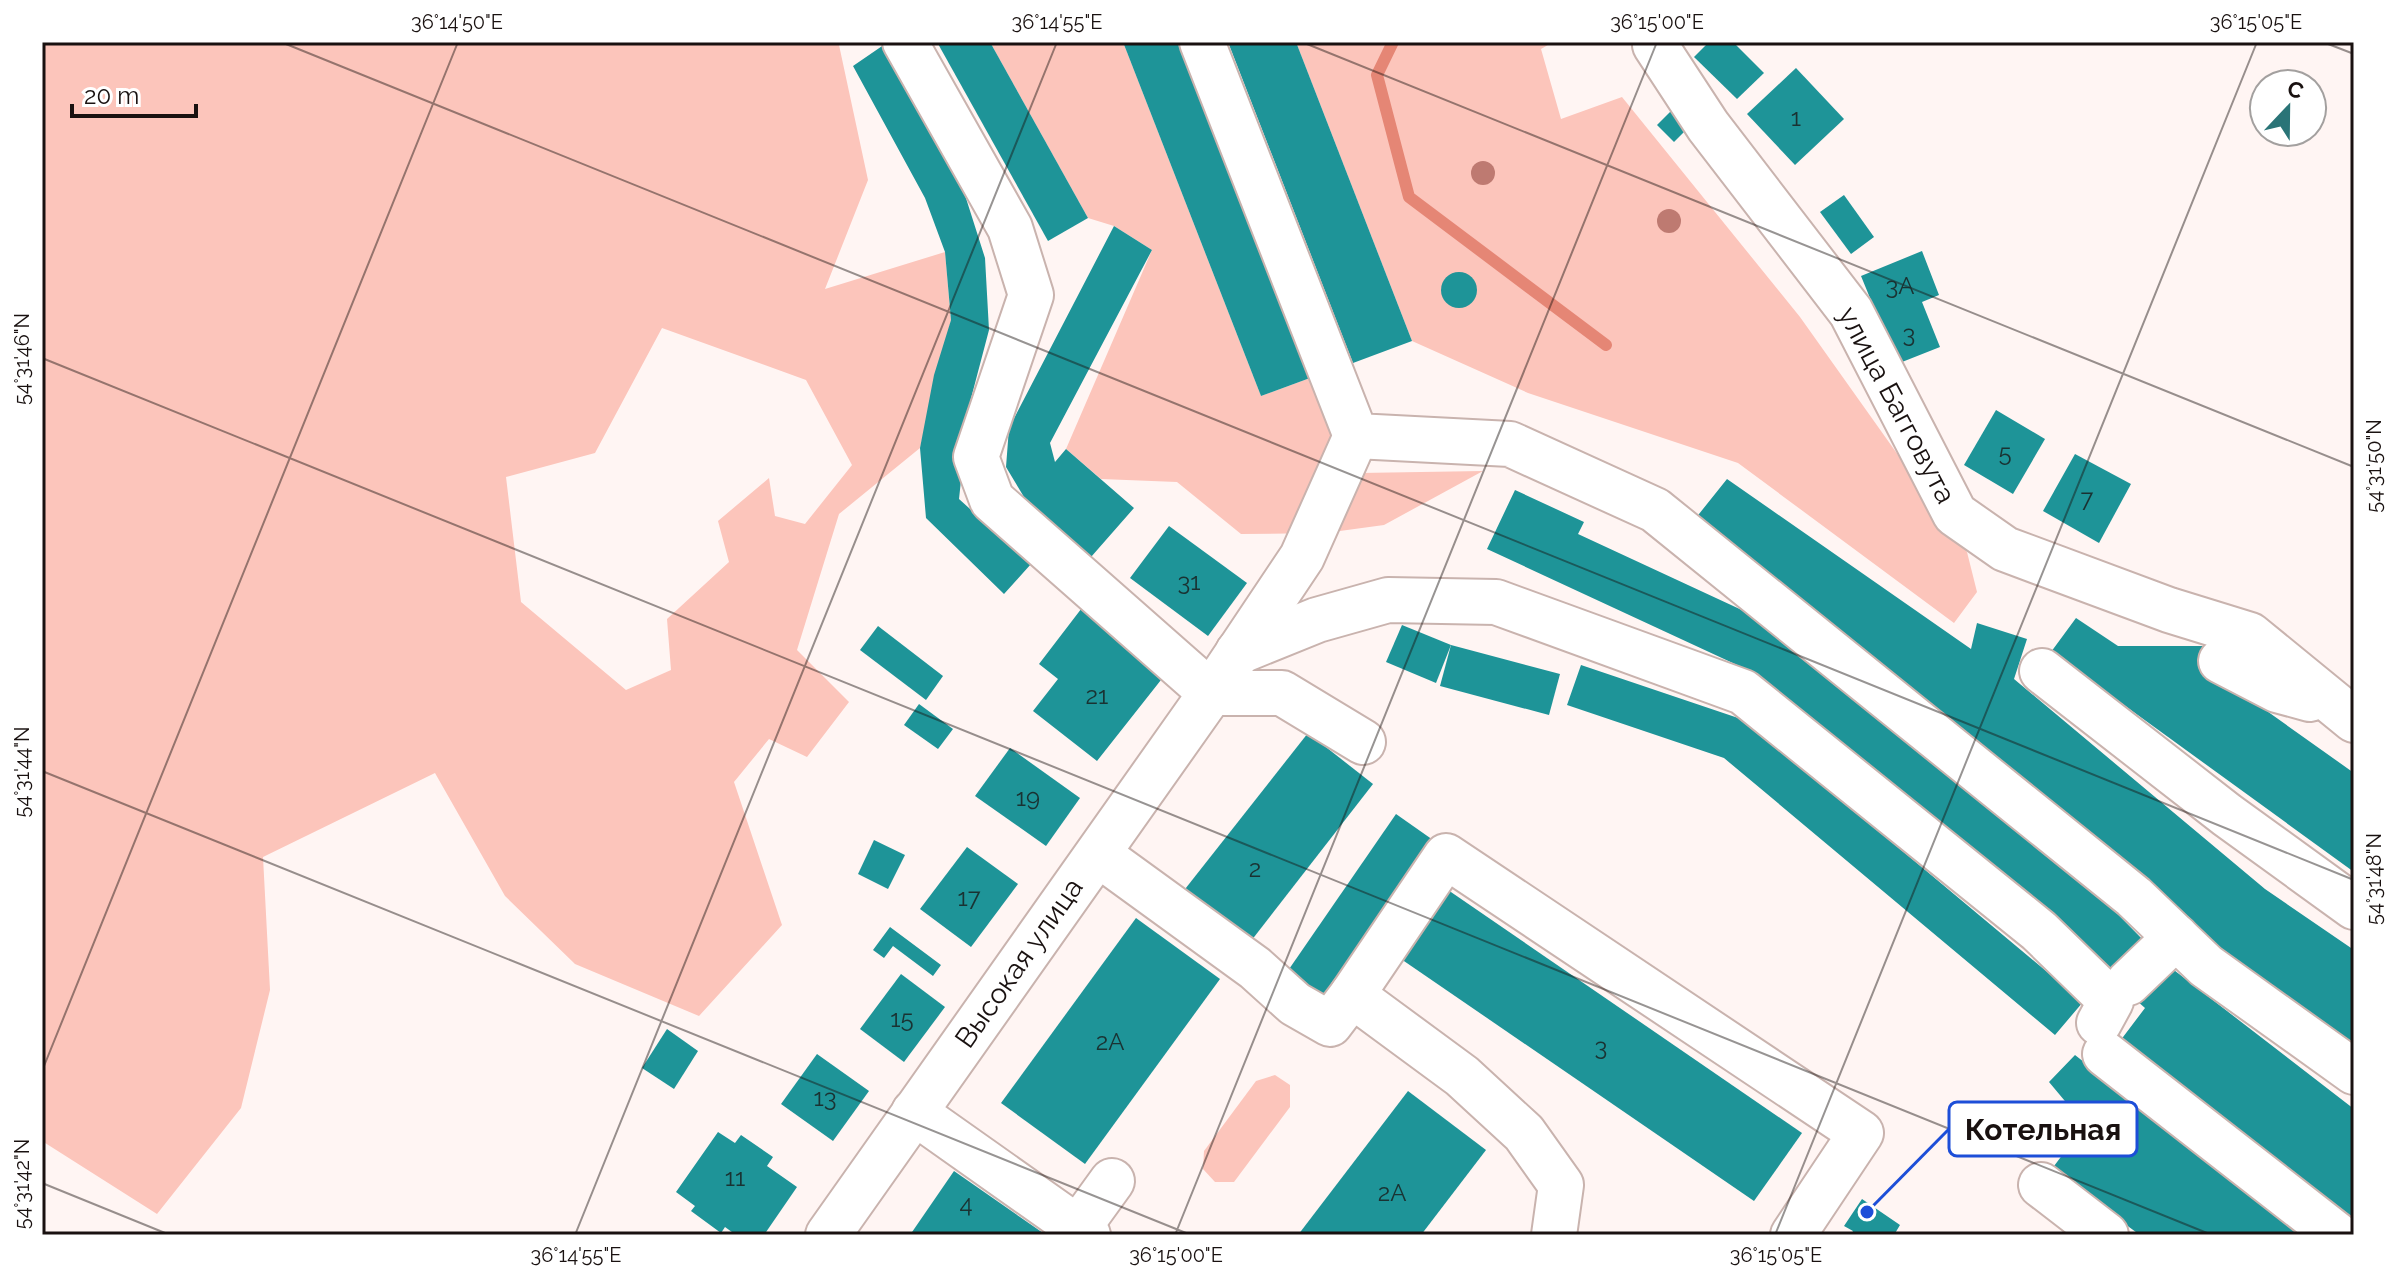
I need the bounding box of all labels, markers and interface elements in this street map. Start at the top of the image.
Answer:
text: 36°14'50"E [411,10,503,34]
text: 36°14'55"E [1012,10,1102,34]
text: 36°15'00"E [1610,10,1704,34]
text: 36°15'05"E [2210,10,2302,34]
scale bar [72,68,196,118]
north arrow [2248,68,2328,148]
text: С [2284,75,2307,104]
text: 20 m [84,81,139,110]
house number: 1 [1791,103,1801,132]
house number: 3А [1885,271,1915,300]
street label: улица Багговута [1831,301,1963,509]
text: 54°31'46"N [10,313,34,405]
house number: 3 [1903,319,1915,348]
text: 54°31'50"N [2362,419,2386,513]
house number: 5 [1998,438,2012,467]
house number: 7 [2081,484,2094,513]
house number: 31 [1177,567,1201,596]
house number: 21 [1086,681,1108,710]
text: 54°31'44"N [10,727,34,817]
house number: 19 [1016,783,1040,812]
text: 54°31'48"N [2362,833,2386,925]
house number: 2 [1249,854,1261,883]
street label: Высокая улица [948,872,1090,1054]
house number: 17 [958,883,981,912]
house number: 15 [890,1004,914,1033]
house number: 2А [1096,1027,1124,1056]
house number: 3 [1595,1032,1607,1061]
house number: 13 [813,1083,837,1112]
callout: Котельная [1949,1102,2137,1156]
text: Котельная [1965,1112,2121,1147]
text: 54°31'42"N [10,1139,34,1229]
house number: 11 [725,1163,745,1192]
house number: 2А [1378,1178,1406,1207]
house number: 4 [959,1189,973,1218]
text: 36°14'55"E [531,1243,621,1267]
text: 36°15'00"E [1129,1243,1223,1267]
text: 36°15'05"E [1730,1243,1822,1267]

